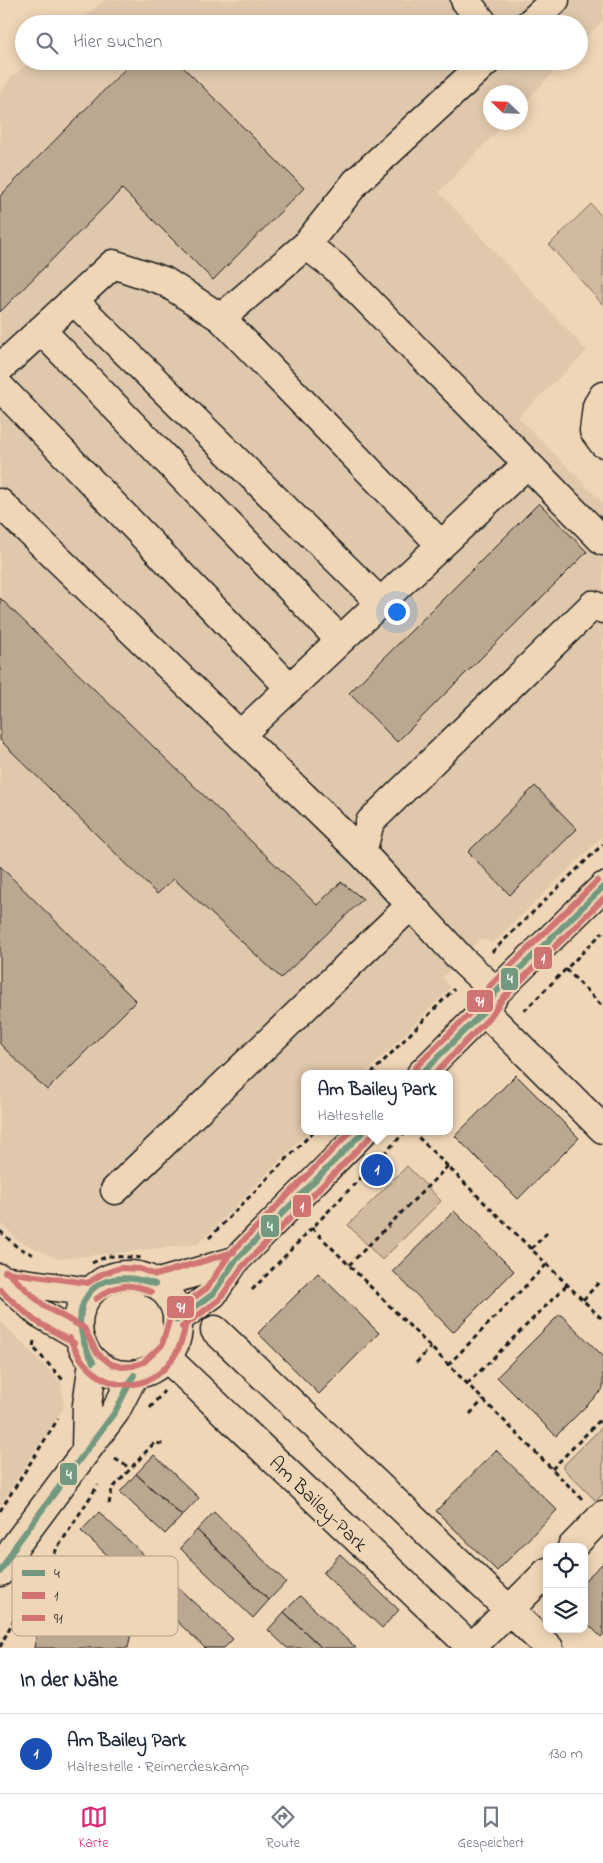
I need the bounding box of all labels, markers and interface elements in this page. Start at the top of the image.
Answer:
search box [15,15,588,70]
icon: search [33,29,61,57]
text: Hier suchen [73,29,162,56]
north arrow [483,85,528,130]
your location [384,599,410,625]
line badge: 1 [533,946,553,970]
text: 1 [541,949,546,970]
line badge: 4 [500,967,519,991]
text: 4 [506,969,513,990]
line badge: 91 [466,989,494,1013]
text: 91 [475,992,485,1013]
popup [301,1070,453,1135]
text: Am Bailey Park [317,1077,437,1104]
text: Haltestelle [317,1104,384,1128]
pin: 1 [361,1151,393,1189]
line badge: 1 [292,1194,312,1218]
text: 1 [300,1197,305,1218]
line badge: 4 [260,1214,280,1238]
text: 4 [266,1217,273,1238]
line badge: 91 [166,1295,195,1319]
text: 91 [176,1298,186,1319]
street label: Am Bailey-Park [261,1450,373,1560]
line badge: 4 [59,1462,78,1486]
text: 4 [65,1465,72,1486]
map controls [543,1543,588,1633]
button: locate [543,1543,588,1588]
legend [12,1556,178,1636]
text: 4 [54,1564,60,1585]
text: 1 [54,1586,59,1607]
button: layers [543,1588,588,1633]
text: 91 [54,1609,63,1630]
text: In der Nähe [20,1666,118,1696]
text: Am Bailey Park [67,1728,186,1755]
text: 1 [33,1742,39,1766]
text: 130 m [548,1742,583,1766]
text: Haltestelle · Reimerdeskamp [67,1755,249,1779]
tab: Karte [79,1803,108,1854]
tab: Route [266,1803,300,1854]
tab: Gespeichert [457,1803,524,1854]

